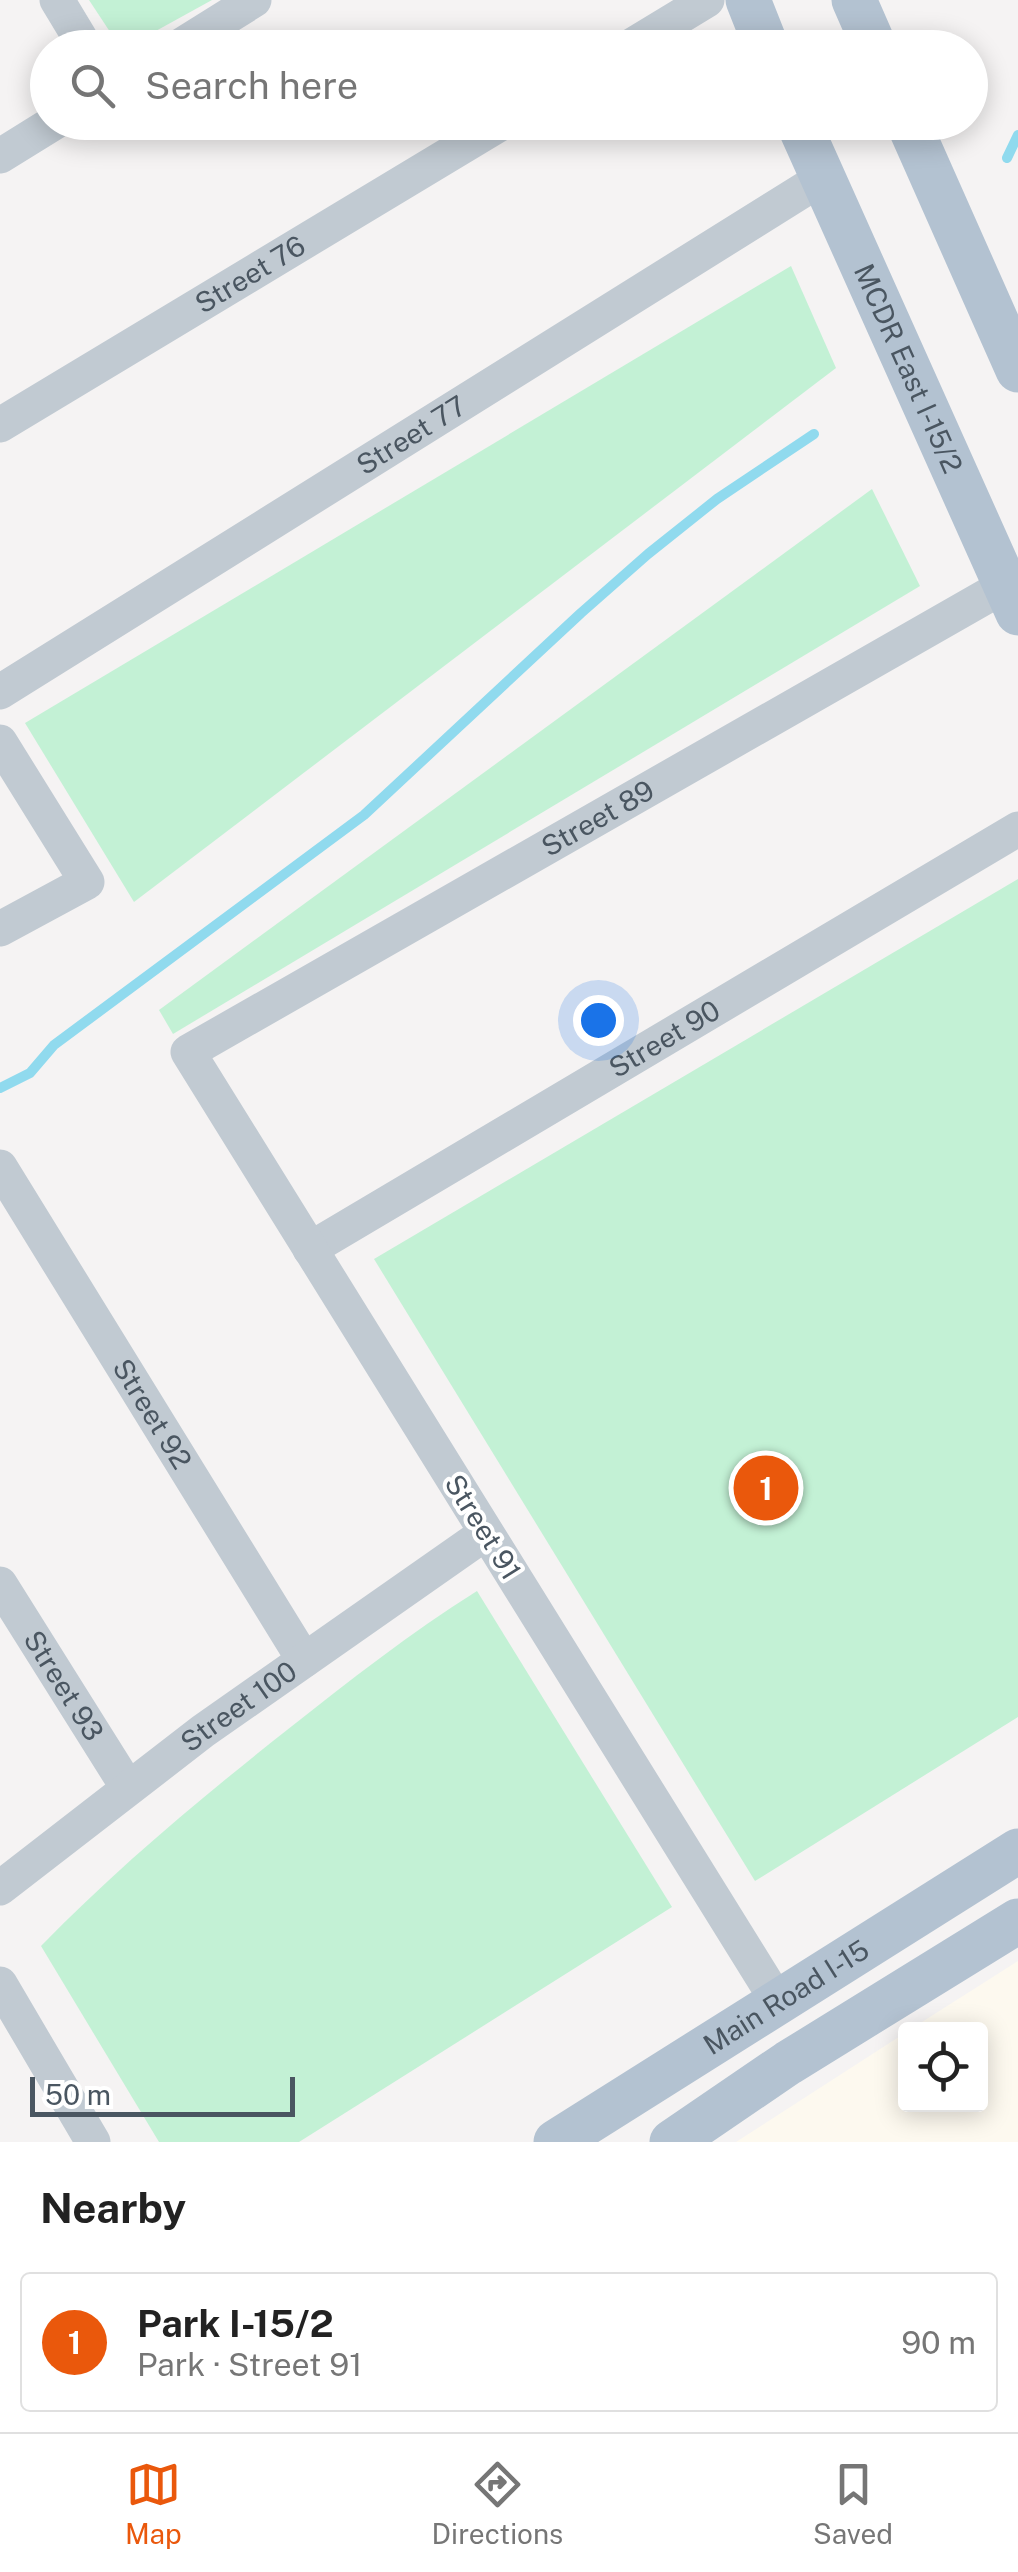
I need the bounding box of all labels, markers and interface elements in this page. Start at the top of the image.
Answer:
search box [30,30,988,140]
icon: search [65,58,120,113]
text: Search here [145,63,358,108]
street label: Street 76 [189,228,311,320]
street label: MCDR East I-15/2 [848,258,970,478]
street label: Street 77 [350,388,472,481]
street label: Street 89 [535,773,659,863]
street label: Street 90 [603,993,725,1084]
your location [573,995,624,1046]
street label: Street 92 [106,1353,199,1475]
pin: 1 [734,1450,798,1526]
street label: Street 91 [438,1468,529,1585]
street label: Street 93 [17,1624,111,1747]
street label: Street 100 [174,1654,303,1758]
street label: Main Road I-15 [697,1932,875,2061]
map controls [898,2022,988,2112]
button: locate [898,2022,988,2112]
scale bar [30,2072,295,2116]
text: 50 m [45,2078,111,2111]
text: Nearby [40,2183,186,2232]
text: Park I-15/2 [137,2301,334,2346]
text: 1 [68,2324,81,2361]
text: 90 m [901,2324,976,2361]
text: Park · Street 91 [137,2346,362,2383]
tab: Map [125,2457,182,2550]
tab: Directions [432,2457,563,2550]
tab: Saved [813,2457,893,2550]

